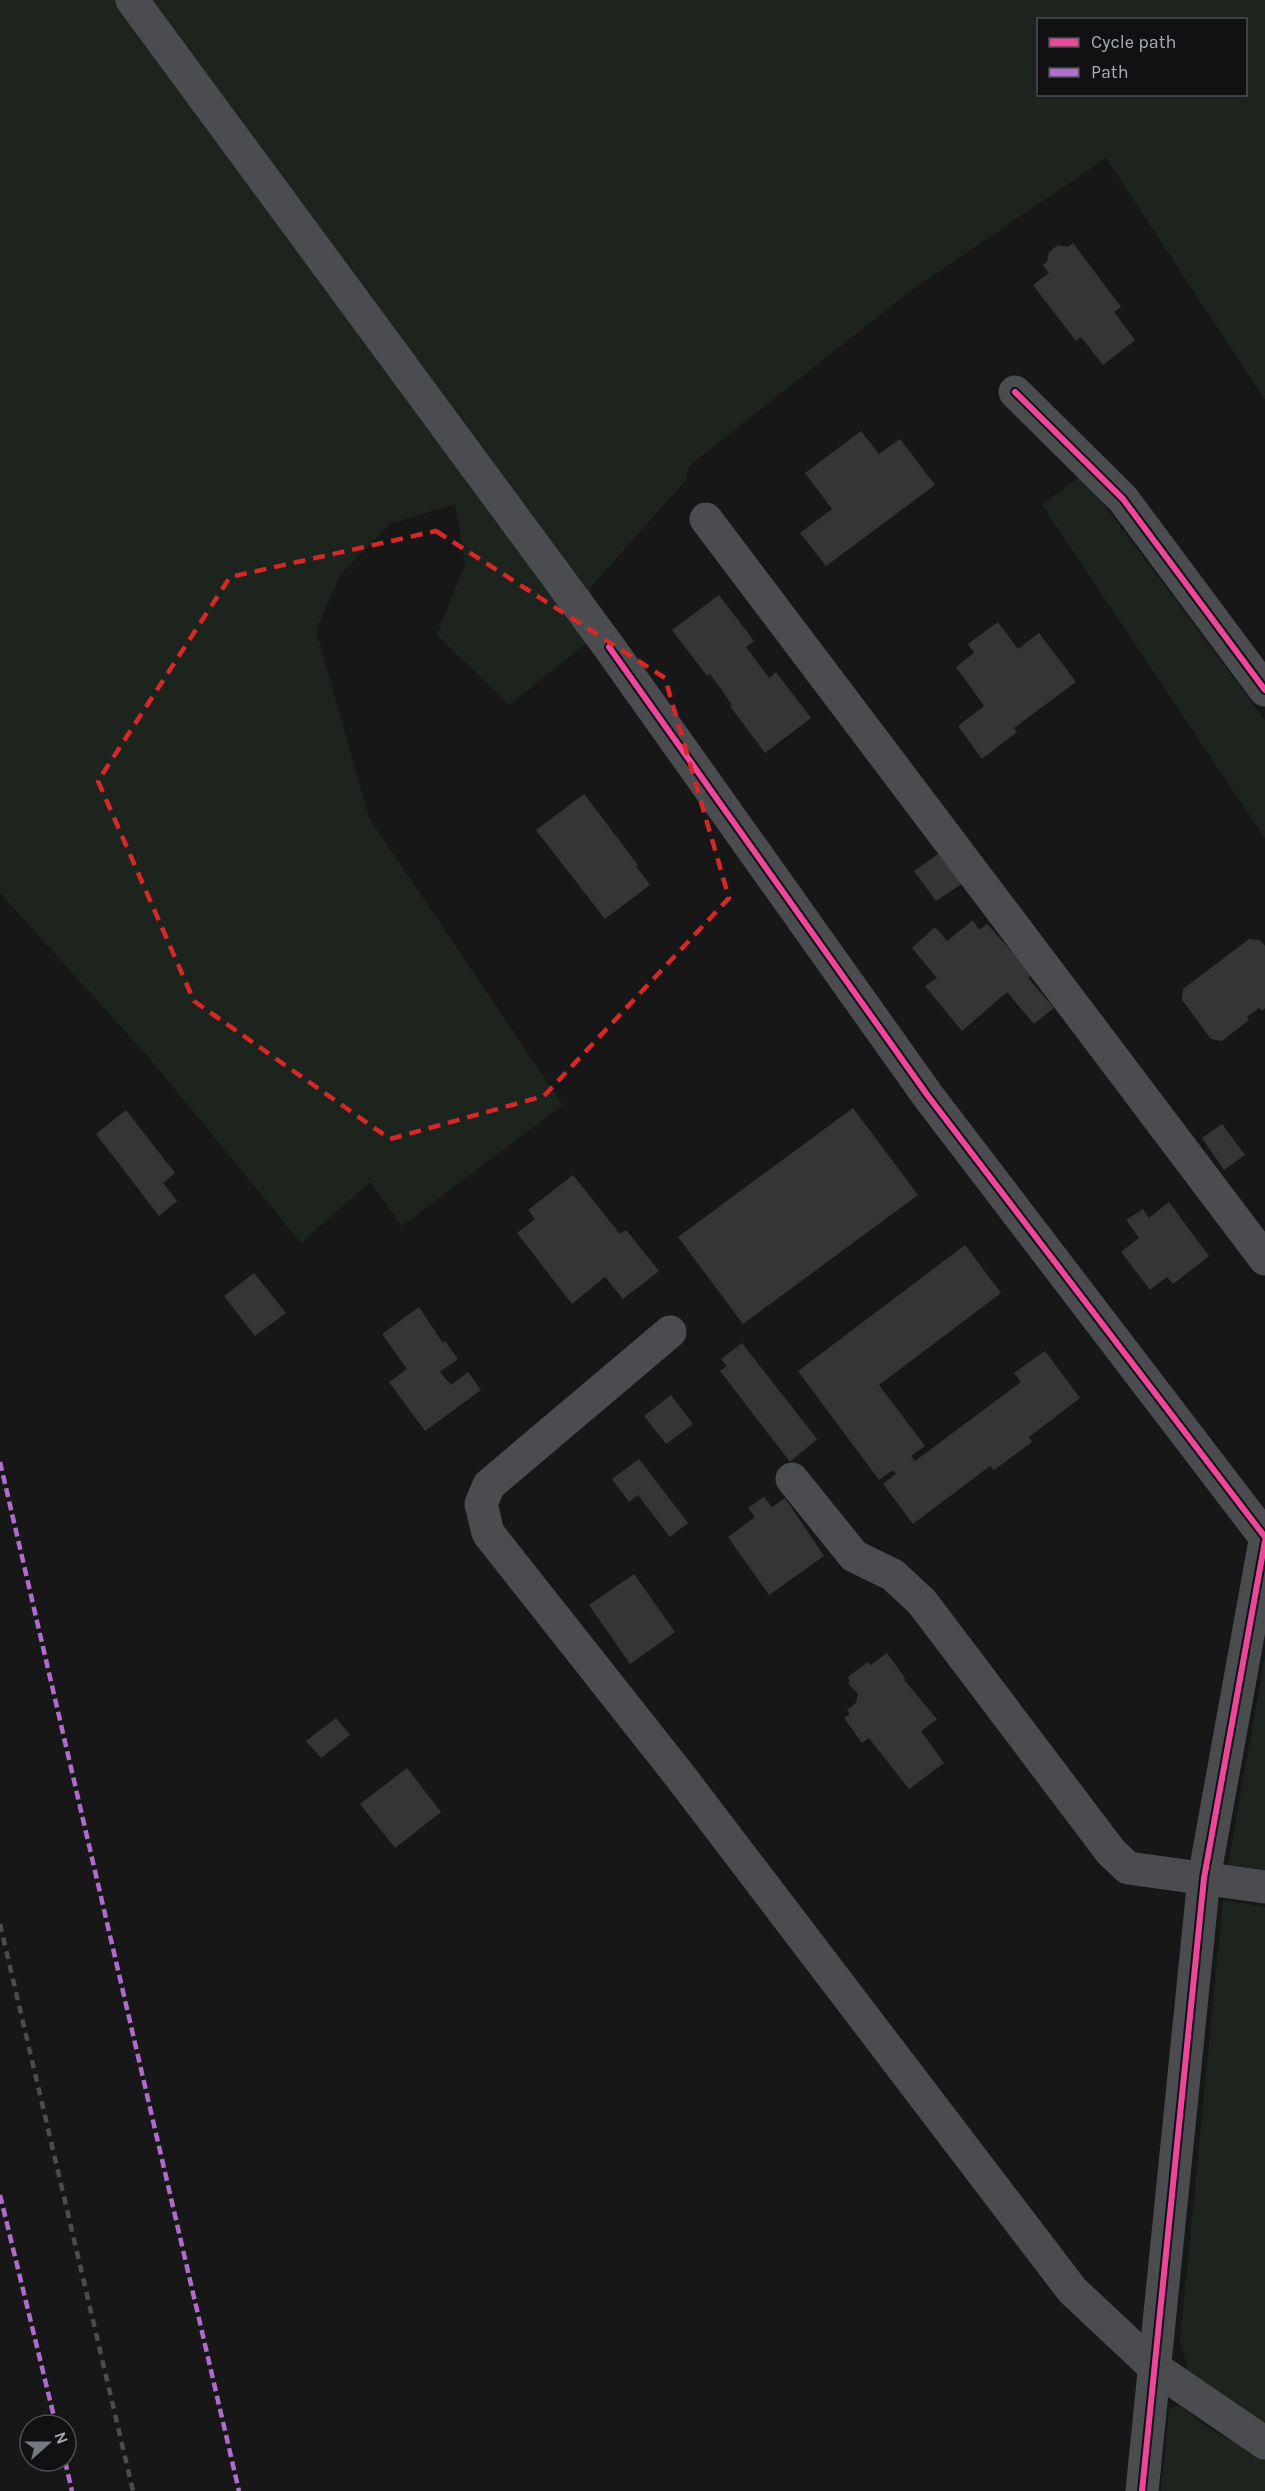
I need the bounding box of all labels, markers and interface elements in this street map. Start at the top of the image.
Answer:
legend [1037,18,1247,96]
text: Cycle path [1091,31,1176,53]
text: Path [1091,61,1129,83]
north arrow [18,2413,78,2473]
text: N [51,2429,72,2447]

